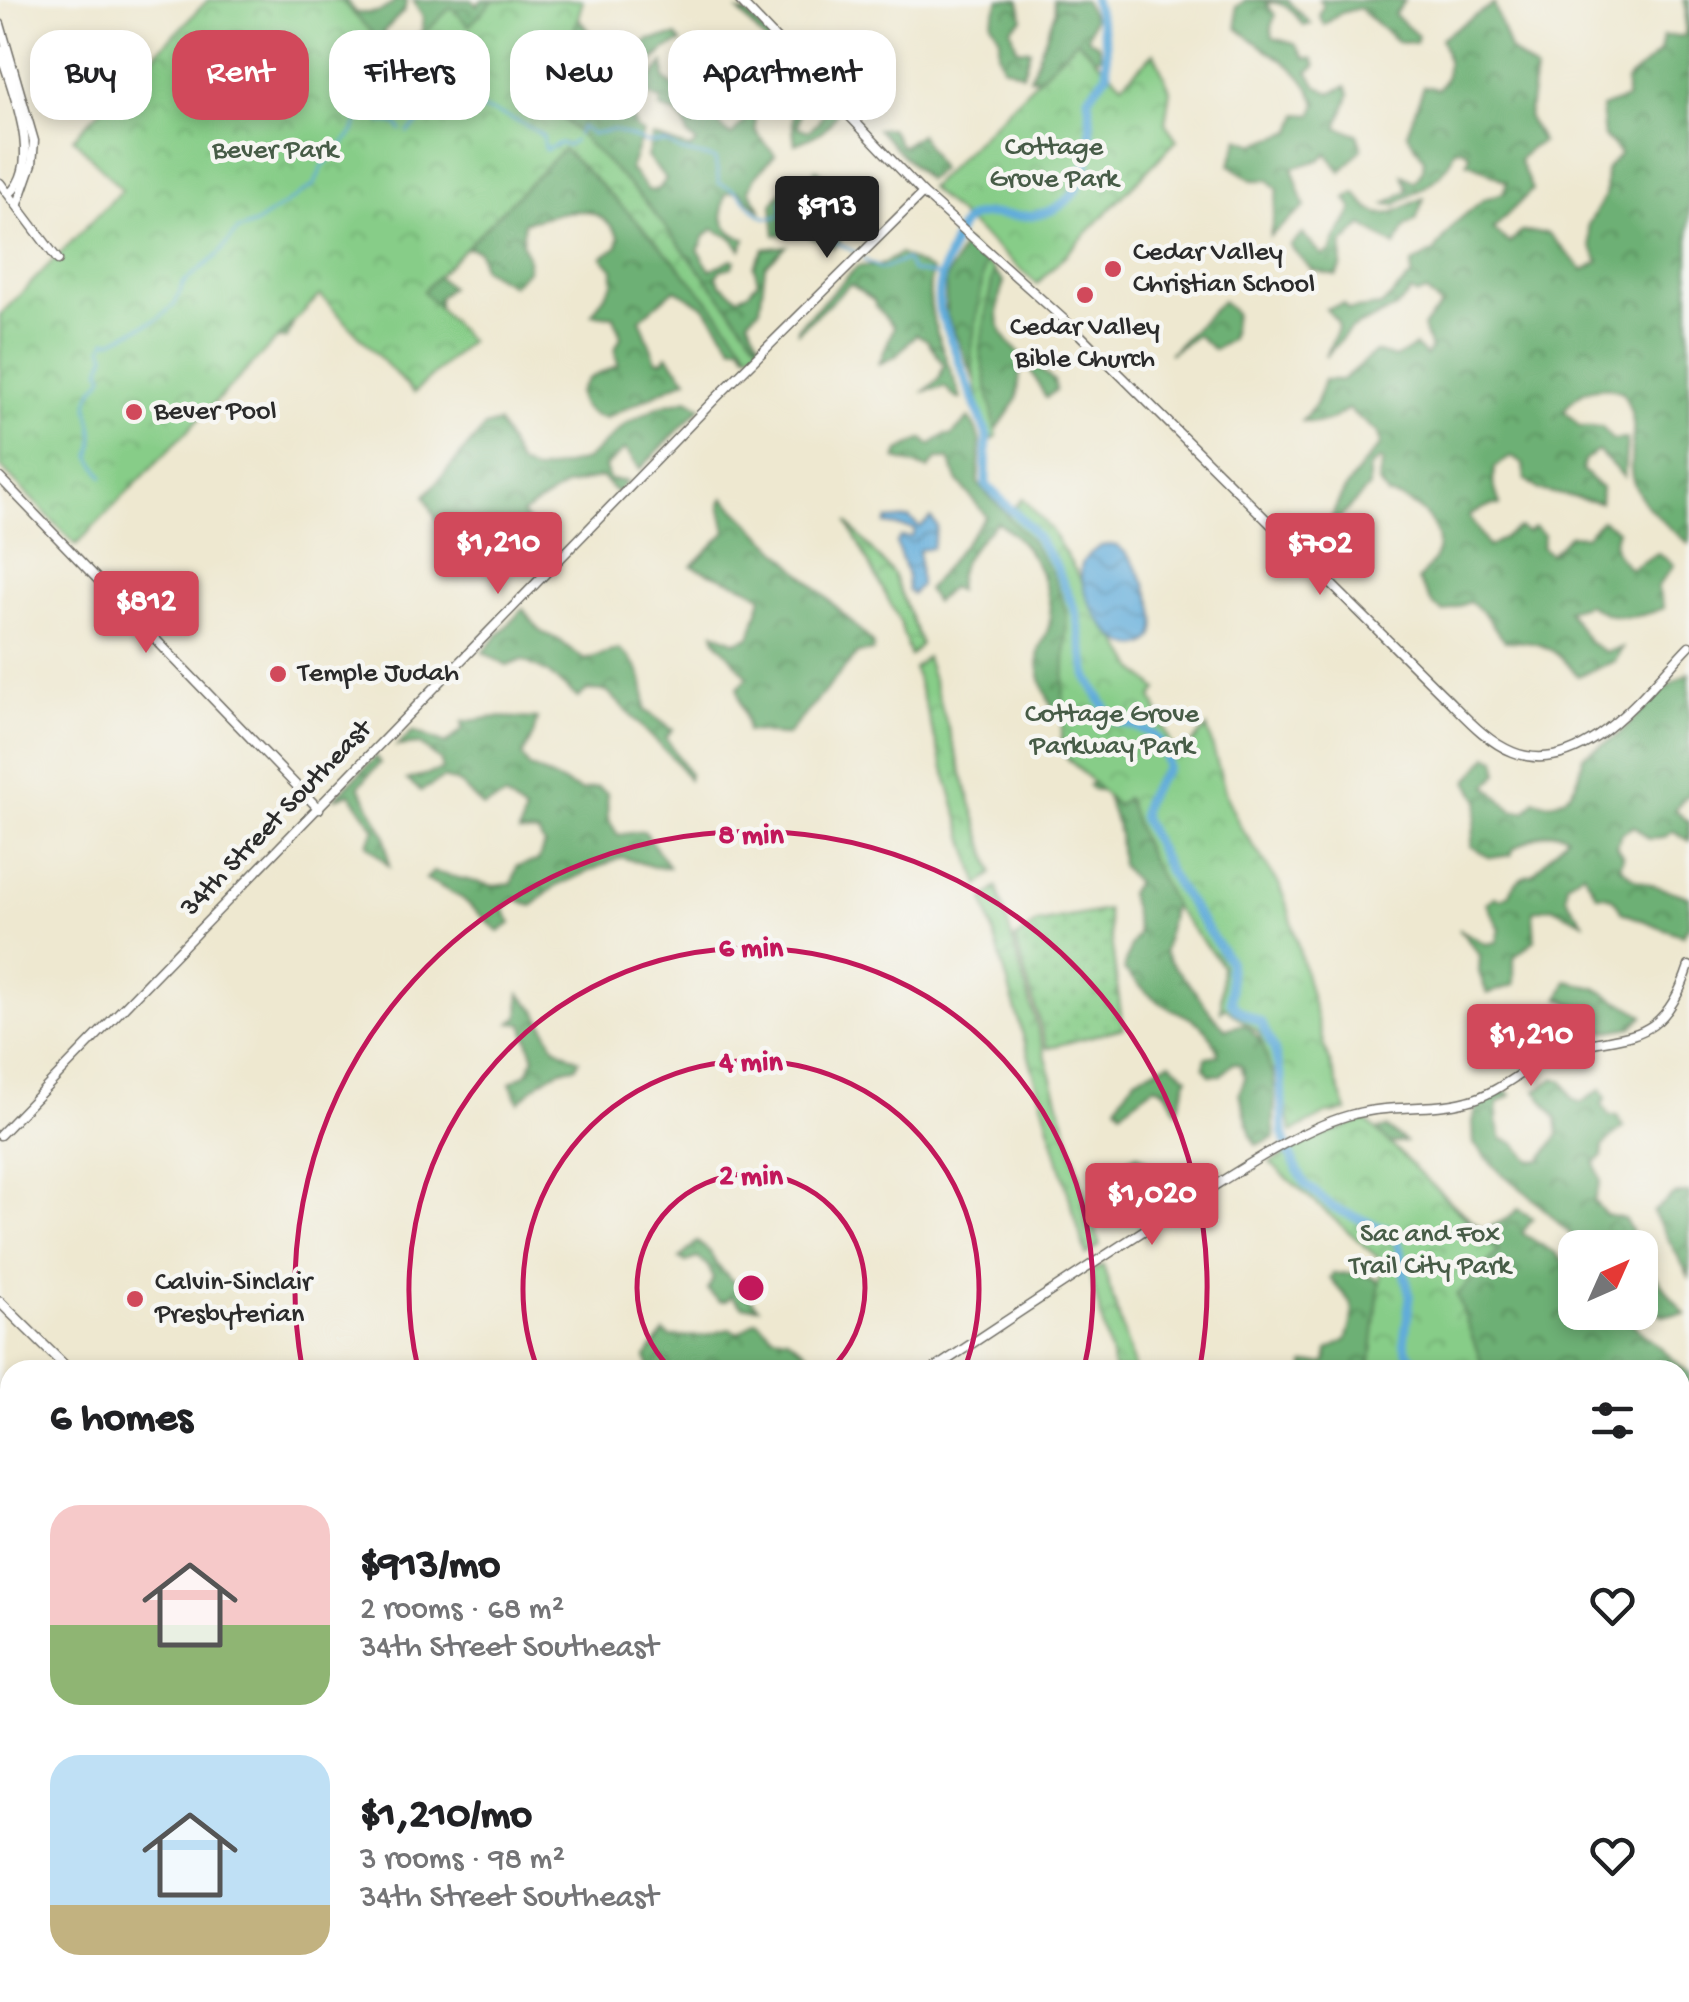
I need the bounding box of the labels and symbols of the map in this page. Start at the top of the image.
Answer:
park label: Cottage Grove Park [990,132,1121,197]
park label: Bever Park [211,135,340,168]
pin: $913 [768,176,886,261]
place label: Cedar Valley Christian School [1133,237,1315,302]
marker: Cedar Valley Christian School [1102,258,1124,280]
marker: Cedar Valley Bible Church [1074,284,1096,306]
place label: Cedar Valley Bible Church [1010,312,1160,377]
place label: Bever Pool [153,396,277,429]
marker: Bever Pool [123,401,145,423]
pin: $1,210 [417,512,579,597]
pin: $702 [1261,513,1379,598]
pin: $812 [87,571,205,656]
place label: Temple Judah [296,658,459,691]
marker: Temple Judah [267,663,289,685]
park label: Cottage Grove Parkway Park [1025,699,1200,764]
street label: 34th Street Southeast [174,712,381,925]
text: 8 min [718,820,785,855]
text: 6 min [719,933,784,968]
pin: $1,210 [1450,1004,1612,1089]
text: 4 min [718,1047,783,1082]
text: 2 min [719,1161,784,1196]
pin: $1,020 [1071,1163,1233,1248]
park label: Sac and Fox Trail City Park [1347,1219,1513,1284]
north arrow [1558,1230,1658,1330]
place label: Calvin-Sinclair Presbyterian [154,1267,314,1332]
centre of rings [733,1270,769,1306]
marker: Calvin-Sinclair Presbyterian [124,1288,146,1310]

